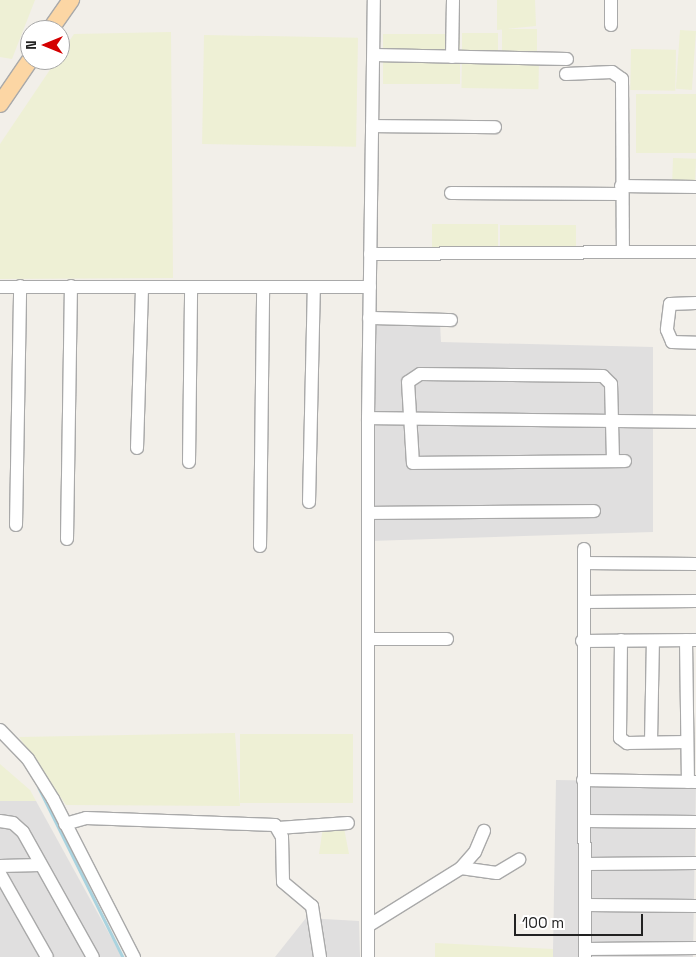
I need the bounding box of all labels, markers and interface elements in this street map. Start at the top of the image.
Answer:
north arrow [20,20,70,70]
text: N [22,40,40,50]
scale bar [516,904,645,936]
text: 100 m [522,913,564,932]

